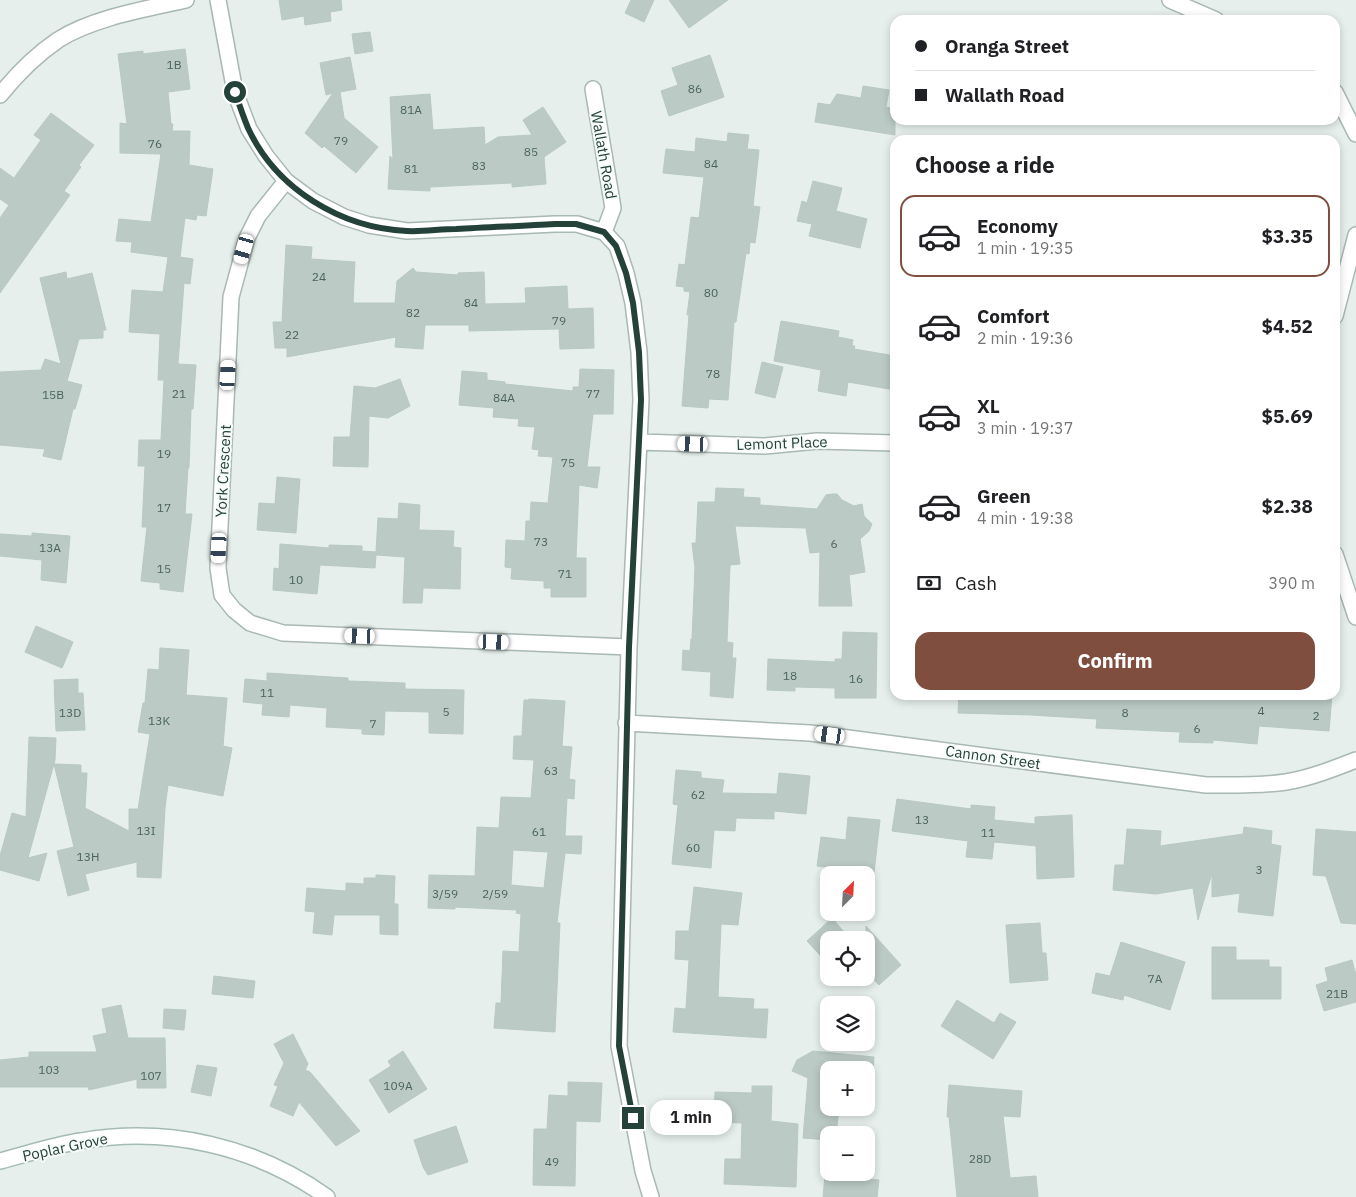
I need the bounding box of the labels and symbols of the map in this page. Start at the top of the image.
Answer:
house number: 1B [166,57,182,72]
route start [224,81,246,103]
house number: 86 [688,81,702,96]
house number: 81A [400,102,422,117]
street label: Wallath Road [587,109,621,201]
house number: 79 [334,133,348,148]
house number: 76 [148,136,162,151]
house number: 85 [524,144,538,159]
house number: 84 [704,156,718,171]
house number: 83 [472,158,486,173]
house number: 81 [404,161,418,176]
car [232,233,255,265]
house number: 24 [312,269,326,284]
house number: 80 [704,285,718,300]
house number: 84 [464,295,478,310]
house number: 82 [406,305,420,320]
house number: 79 [552,313,566,328]
house number: 22 [285,327,299,342]
car [219,360,236,390]
house number: 78 [706,366,720,381]
house number: 21 [172,386,186,401]
house number: 77 [586,386,600,401]
house number: 15B [42,387,64,402]
house number: 84A [493,390,515,405]
street label: York Crescent [211,424,235,518]
street label: Lemont Place [736,432,828,454]
car [677,436,708,452]
house number: 19 [157,446,171,461]
house number: 75 [561,455,575,470]
house number: 17 [157,500,171,515]
car [210,533,227,563]
house number: 73 [534,534,548,549]
house number: 6 [830,536,838,551]
house number: 13A [39,540,61,555]
house number: 15 [157,561,171,576]
house number: 71 [558,566,572,581]
house number: 10 [289,572,303,587]
car [344,628,375,644]
car [478,634,509,650]
house number: 18 [783,668,797,683]
house number: 16 [849,671,863,686]
house number: 11 [260,685,274,700]
house number: 4 [1257,703,1265,718]
house number: 5 [442,704,450,719]
house number: 13D [59,705,81,720]
house number: 8 [1121,705,1129,720]
house number: 2 [1312,708,1320,723]
house number: 13K [148,713,170,728]
house number: 7 [369,716,377,731]
house number: 6 [1193,721,1201,736]
car [814,725,845,745]
street label: Cannon Street [944,741,1042,773]
house number: 63 [544,763,558,778]
house number: 62 [691,787,705,802]
house number: 13 [915,812,929,827]
house number: 13I [136,823,156,838]
house number: 61 [532,824,546,839]
house number: 11 [981,825,995,840]
house number: 60 [686,840,700,855]
house number: 13H [77,849,99,864]
house number: 3 [1255,862,1263,877]
north arrow [820,866,875,921]
house number: 3/59 [432,886,458,901]
house number: 2/59 [482,886,508,901]
house number: 7A [1148,971,1163,986]
house number: 21B [1326,986,1348,1001]
house number: 103 [38,1062,60,1077]
house number: 107 [140,1068,162,1083]
house number: 109A [383,1078,413,1093]
callout: 1 min [650,1100,733,1136]
route end [622,1107,644,1129]
street label: Poplar Grove [21,1129,109,1165]
house number: 28D [969,1151,991,1166]
house number: 49 [545,1154,559,1169]

